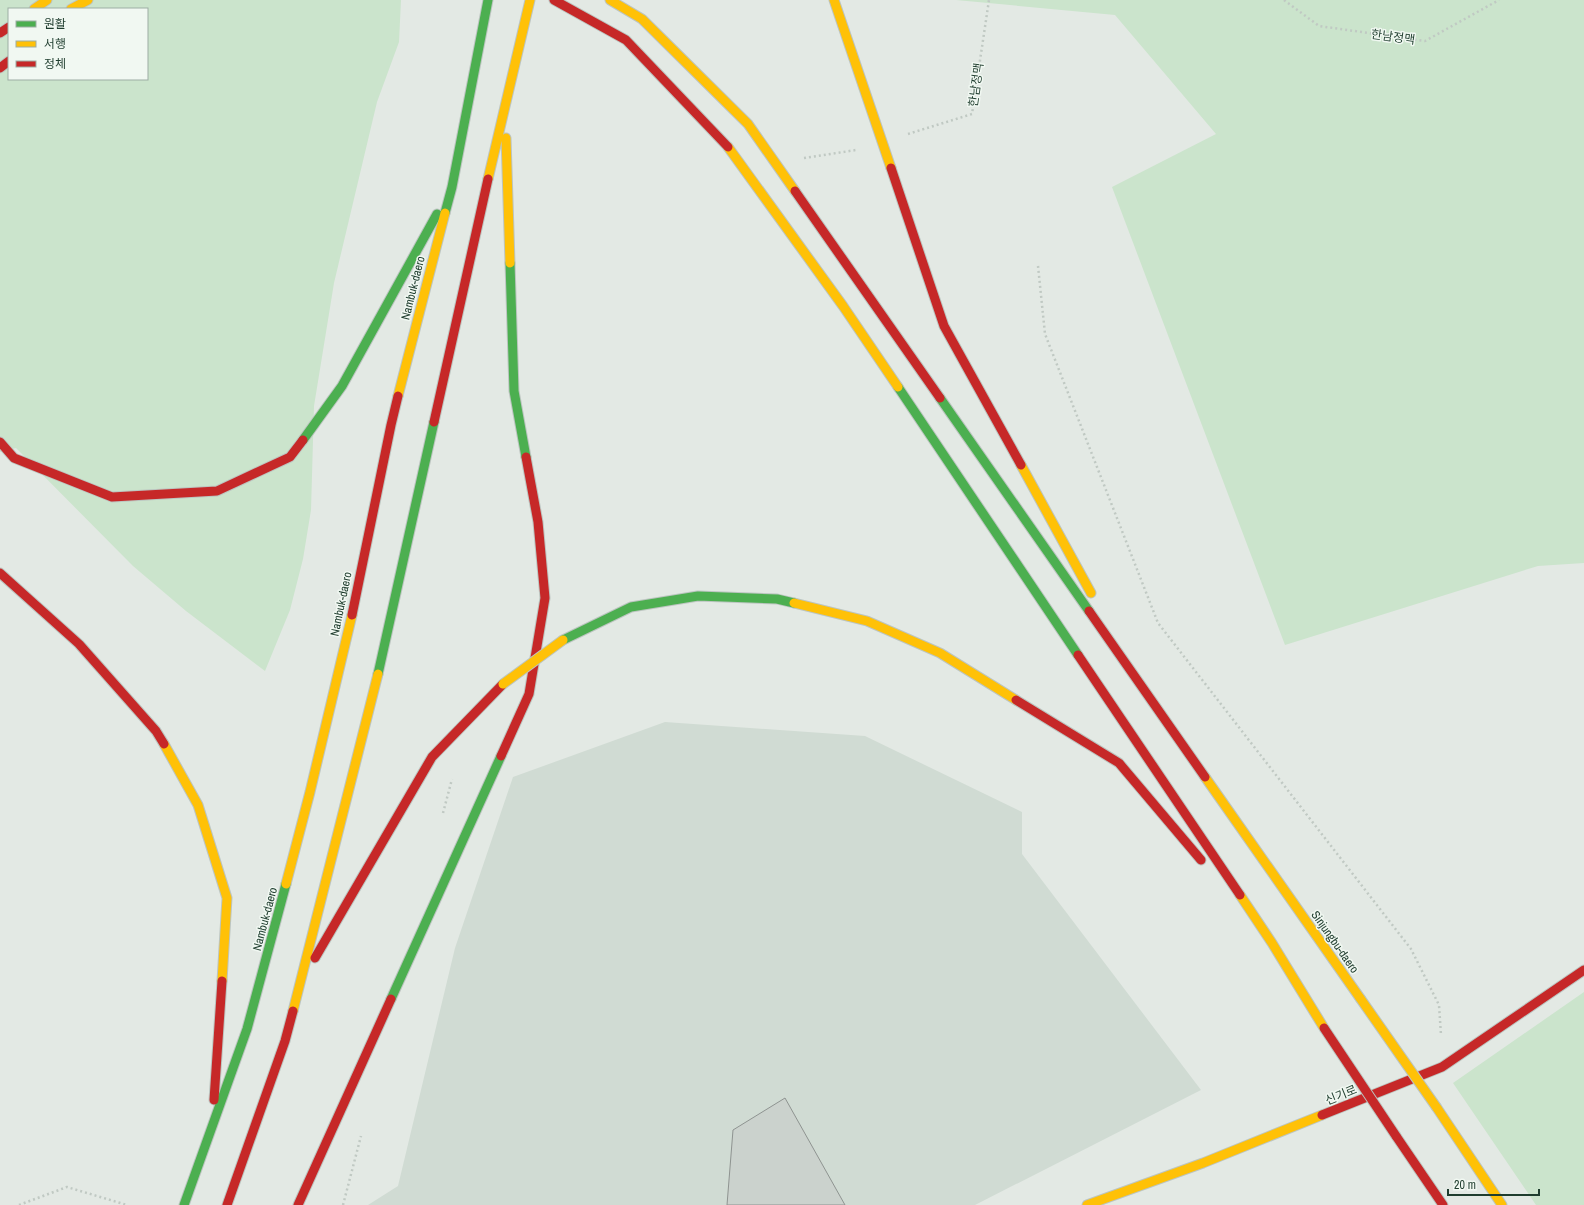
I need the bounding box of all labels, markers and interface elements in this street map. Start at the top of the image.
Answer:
legend [8,8,148,80]
text: 원활 [44,16,66,32]
street label: 한남정맥 [1370,26,1416,48]
text: 서행 [44,36,66,52]
text: 정체 [44,56,66,72]
street label: 한남정맥 [965,62,987,108]
street label: Nambuk-daero [397,254,429,322]
street label: Nambuk-daero [326,571,356,637]
street label: Nambuk-daero [249,885,281,953]
street label: Sinjungbu-daero [1308,908,1362,976]
street label: 신기로 [1323,1081,1359,1109]
scale bar [1448,1171,1539,1197]
text: 20 m [1454,1177,1476,1193]

